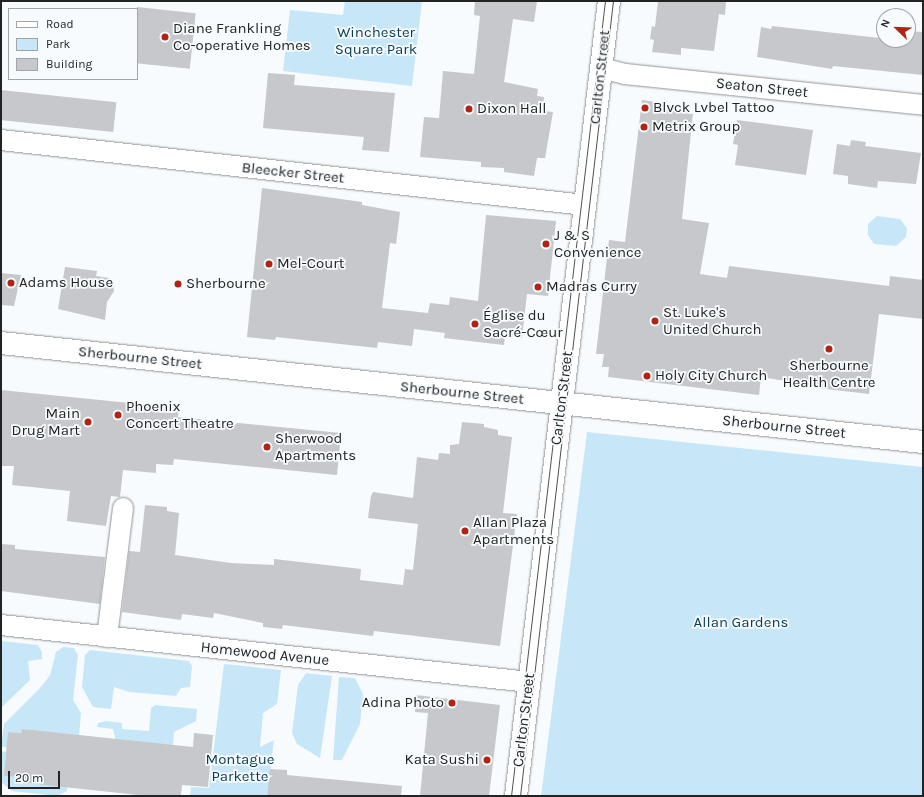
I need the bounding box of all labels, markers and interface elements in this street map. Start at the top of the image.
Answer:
legend [8,8,138,80]
north arrow [876,8,916,48]
text: Road [46,17,74,31]
text: N [878,17,893,30]
place label: Diane Frankling Co-operative Homes [173,19,311,54]
park label: Winchester Square Park [335,23,417,58]
street label: Carlton Street [586,29,614,125]
marker: Diane Frankling Co-operative Homes [160,32,170,42]
text: Park [46,37,70,51]
text: Building [46,57,92,71]
street label: Seaton Street [715,74,809,102]
place label: Blvck Lvbel Tattoo [653,99,774,117]
place label: Dixon Hall [477,100,547,118]
marker: Blvck Lvbel Tattoo [640,103,650,113]
marker: Dixon Hall [464,104,474,114]
place label: Metrix Group [652,118,740,136]
marker: Metrix Group [639,122,649,132]
street label: Bleecker Street [241,159,345,187]
place label: J & S Convenience [554,226,641,261]
marker: J & S Convenience [541,239,551,249]
place label: Mel-Court [277,255,344,273]
marker: Mel-Court [264,259,274,269]
place label: Adams House [19,274,113,292]
place label: Sherbourne [186,275,266,293]
marker: Adams House [6,278,16,288]
place label: Madras Curry [546,278,637,296]
marker: Sherbourne [173,279,183,289]
marker: Madras Curry [533,282,543,292]
place label: St. Luke's United Church [663,303,762,338]
place label: Église du Sacré-Cœur [483,306,563,341]
marker: St. Luke's United Church [650,316,660,326]
marker: Église du Sacré-Cœur [470,319,480,329]
street label: Sherbourne Street [77,343,203,373]
marker: Sherbourne Health Centre [823,343,835,355]
street label: Carlton Street [547,350,577,446]
place label: Sherbourne Health Centre [782,356,876,391]
place label: Holy City Church [655,367,767,385]
marker: Holy City Church [642,371,652,381]
street label: Sherbourne Street [399,378,525,408]
place label: Phoenix Concert Theatre [126,397,234,432]
place label: Main Drug Mart [12,404,80,439]
marker: Phoenix Concert Theatre [113,410,123,420]
street label: Sherbourne Street [721,412,847,442]
marker: Main Drug Mart [83,417,93,427]
place label: Sherwood Apartments [275,429,356,464]
marker: Sherwood Apartments [262,442,272,452]
place label: Allan Plaza Apartments [473,513,554,548]
marker: Allan Plaza Apartments [460,526,470,536]
park label: Allan Gardens [694,614,788,632]
street label: Homewood Avenue [200,638,330,670]
street label: Carlton Street [509,672,539,768]
place label: Adina Photo [362,694,444,712]
marker: Adina Photo [447,698,457,708]
park label: Montague Parkette [205,750,275,785]
place label: Kata Sushi [405,751,479,769]
marker: Kata Sushi [482,755,492,765]
scale bar [10,763,62,789]
text: 20 m [15,771,43,785]

